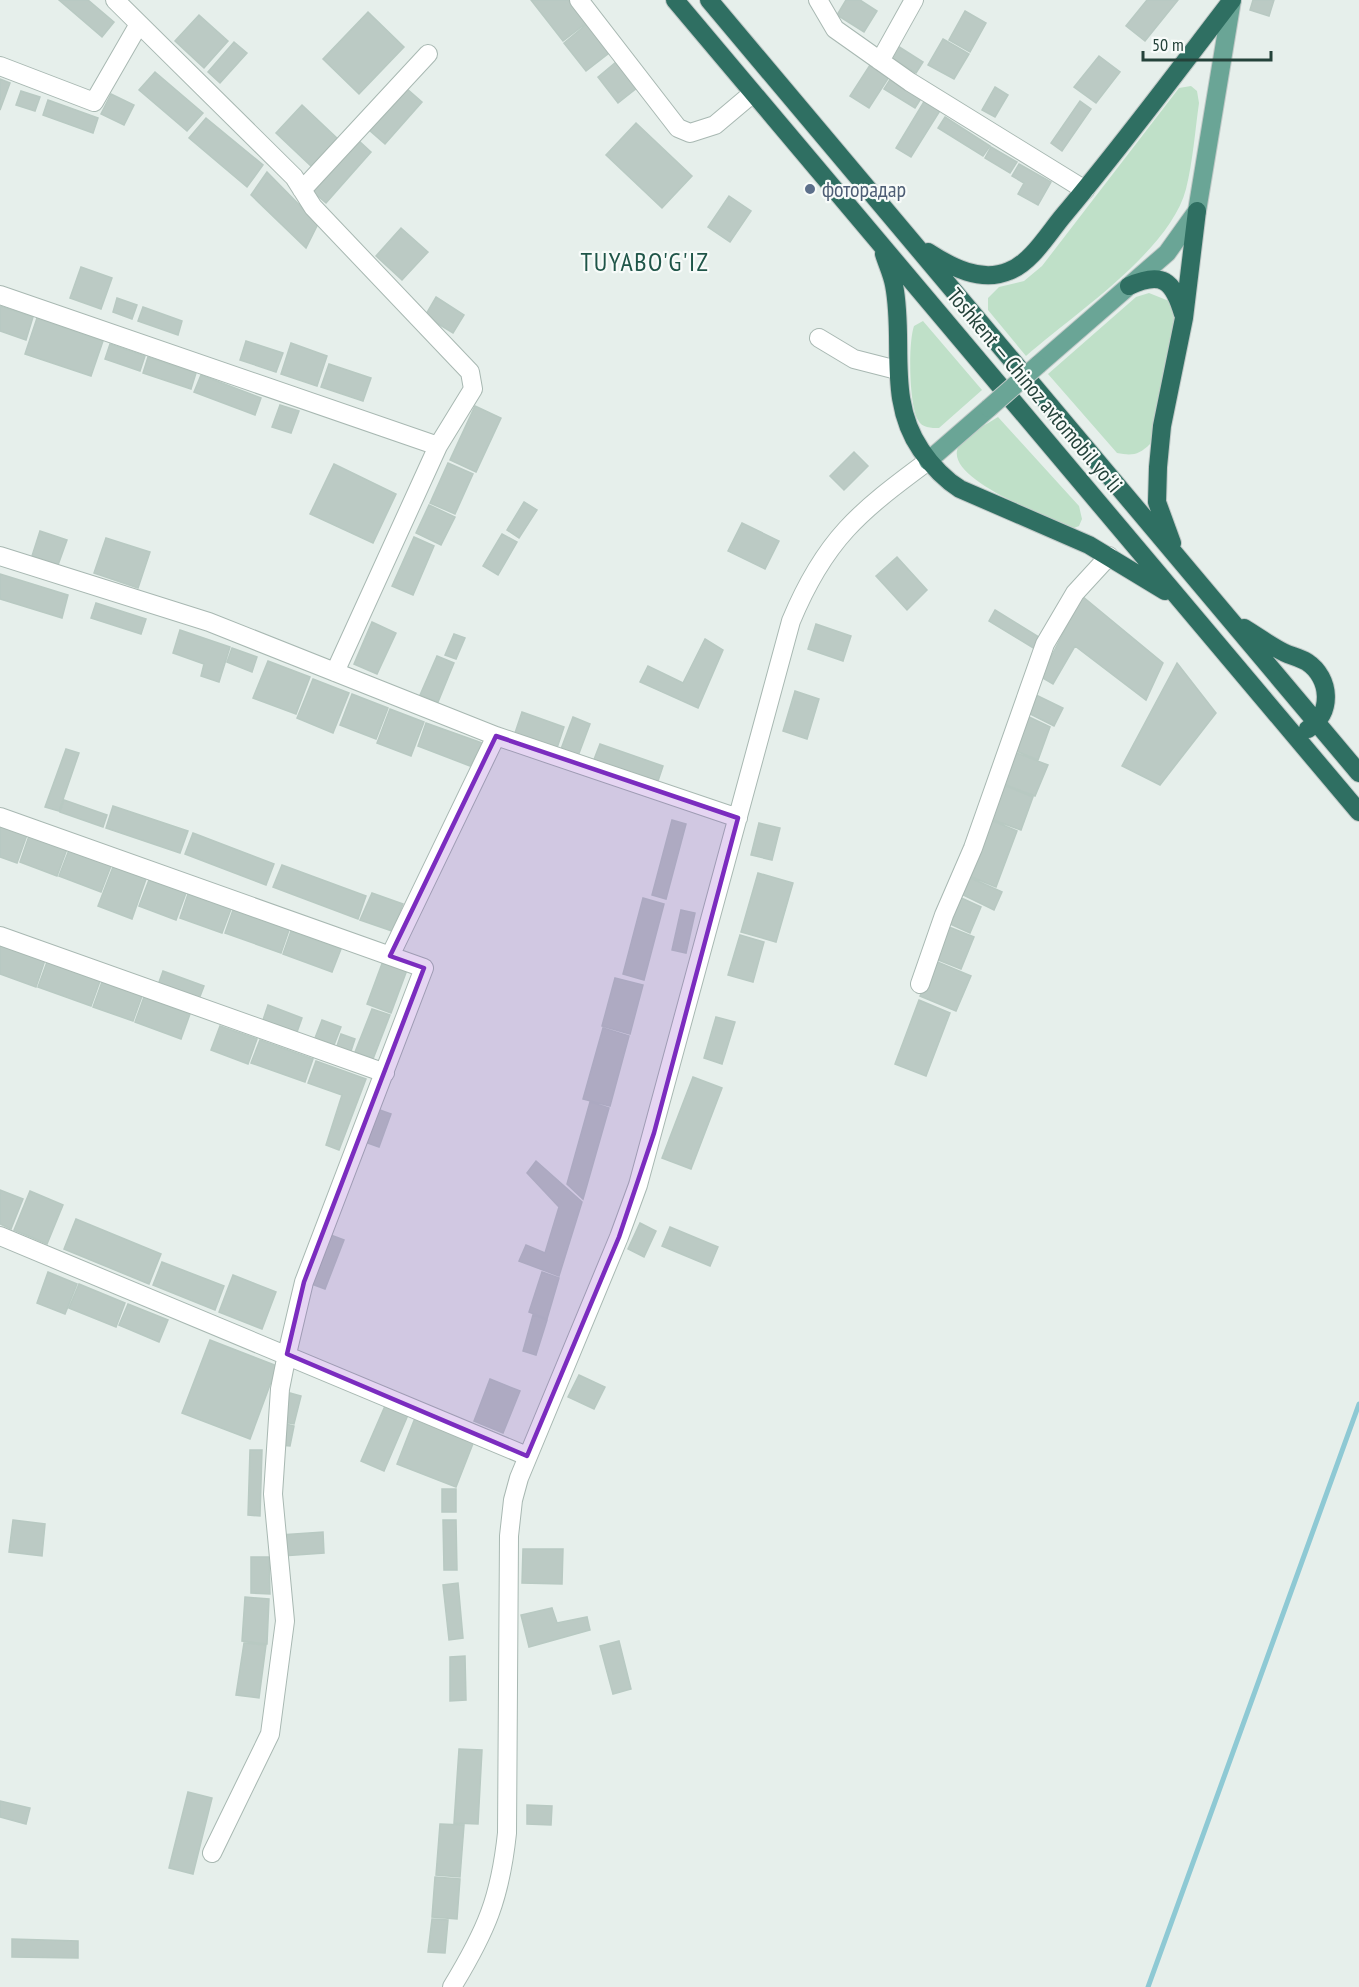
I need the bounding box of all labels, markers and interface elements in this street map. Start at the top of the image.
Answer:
scale bar [1143,24,1270,62]
text: 50 m [1152,33,1184,56]
place label: фоторадар [822,175,906,203]
marker: фоторадар [803,182,817,196]
district label: TUYABO'G'IZ [581,245,709,278]
street label: Toshkent — Chinoz avtomobil yoʻli [941,282,1129,498]

